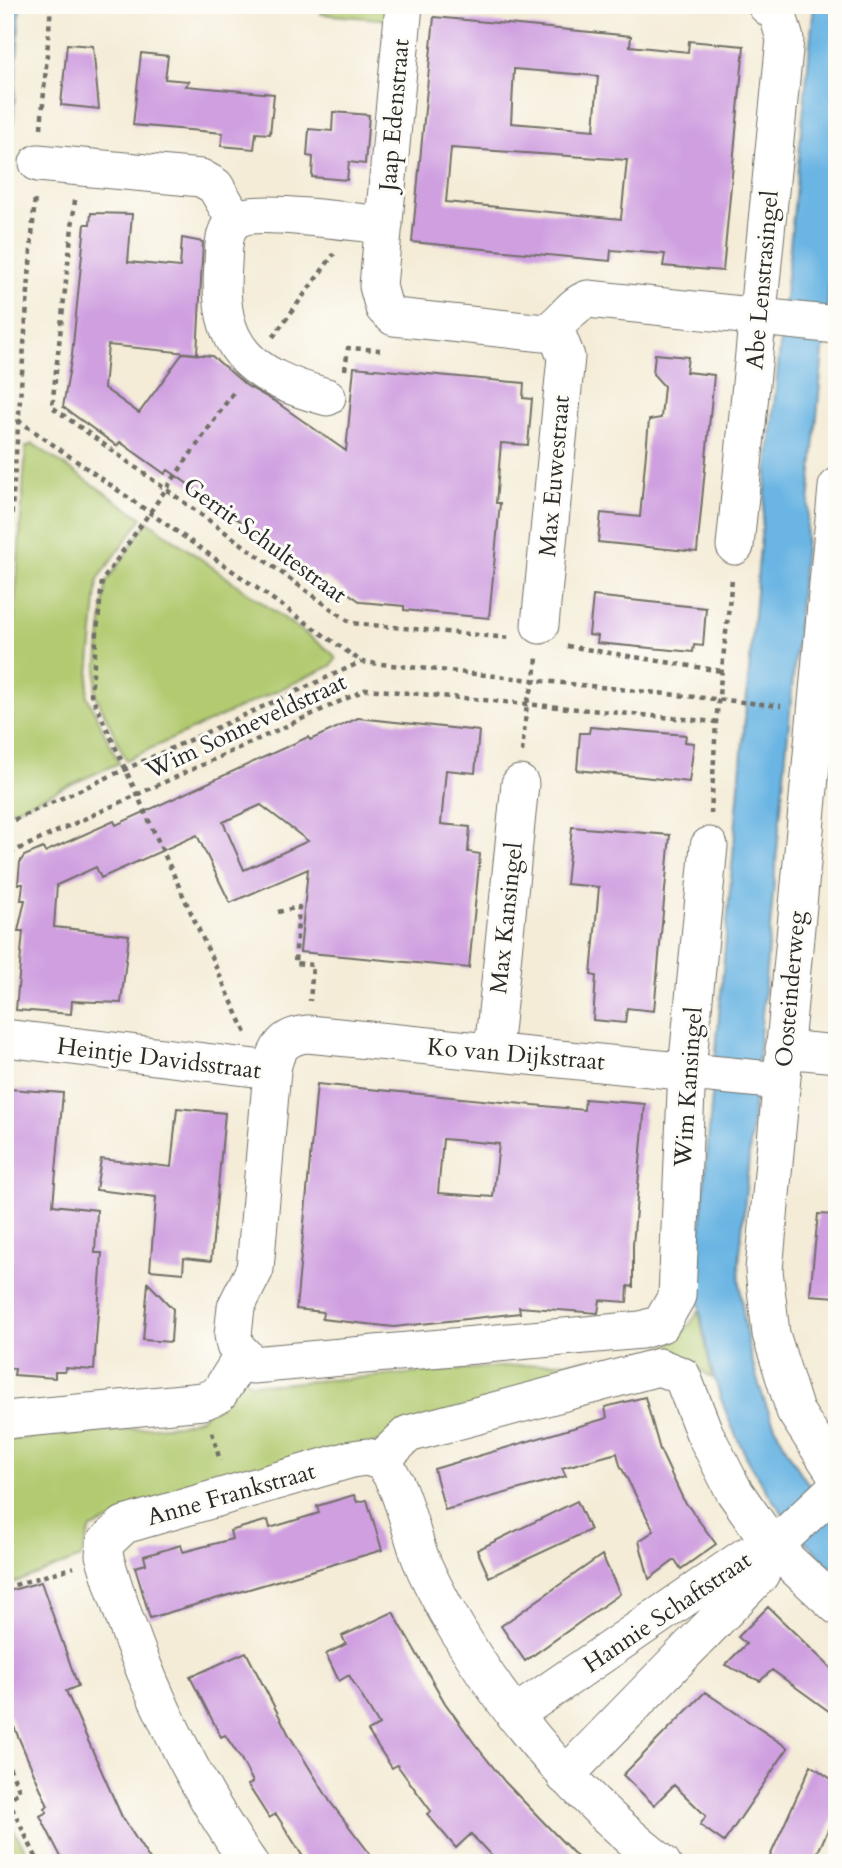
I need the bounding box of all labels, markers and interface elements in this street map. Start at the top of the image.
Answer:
street label: Jaap Edenstraat [371,37,418,196]
street label: Abe Lenstrasingel [738,189,787,371]
street label: Max Euwestraat [531,393,578,558]
street label: Gerrit Schultestraat [176,470,354,611]
street label: Wim Sonneveldstraat [140,665,352,788]
street label: Max Kansingel [482,841,531,995]
street label: Oosteinderweg [767,909,814,1069]
street label: Wim Kansingel [666,1006,711,1169]
street label: Heintje Davidsstraat [55,1030,263,1087]
street label: Ko van Dijkstraat [426,1030,607,1079]
street label: Anne Frankstraat [143,1455,320,1534]
street label: Hannie Schaftstraat [577,1544,758,1681]

